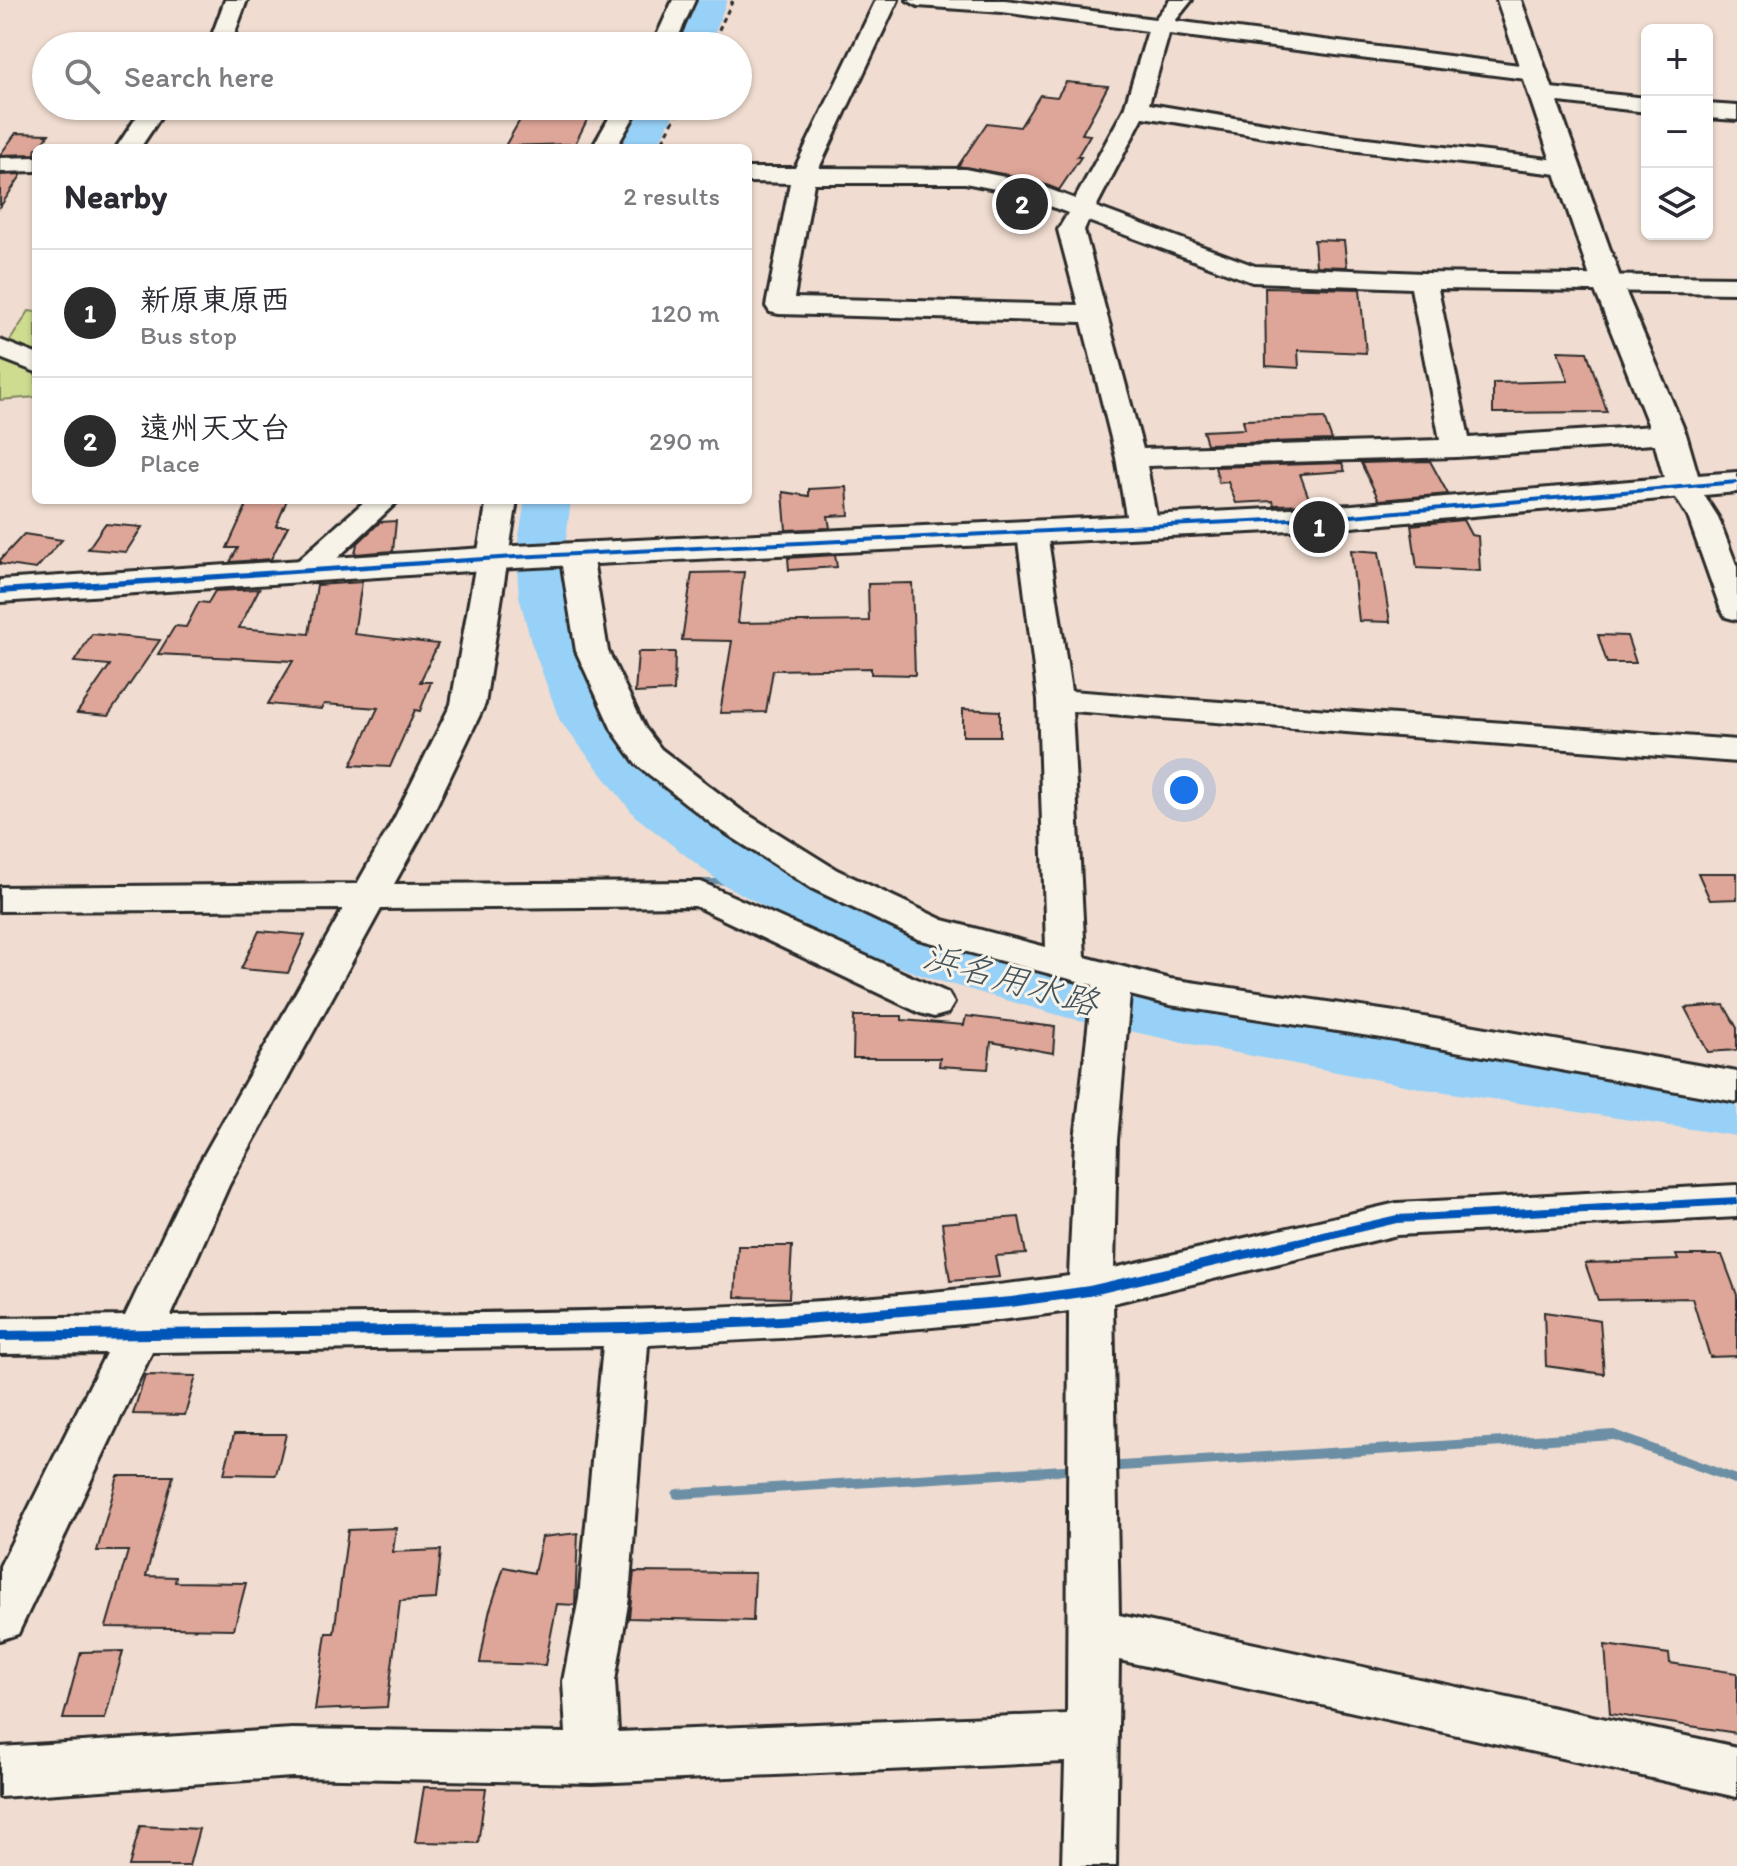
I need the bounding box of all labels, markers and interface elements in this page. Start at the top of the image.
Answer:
map controls [1641,24,1713,240]
button: + [1641,24,1713,96]
search box [32,32,752,120]
icon: search [60,54,104,98]
text: Search here [124,58,274,95]
button: − [1641,96,1713,168]
button: layers [1641,168,1713,240]
pin: 2 [996,174,1048,234]
text: Nearby [64,176,167,217]
text: 2 results [623,180,720,212]
text: 新原東原西 [140,281,290,318]
text: 1 [84,297,96,329]
text: 120 m [651,297,720,329]
text: Bus stop [140,319,237,351]
text: 遠州天文台 [140,409,290,446]
text: 2 [83,425,97,457]
text: 290 m [649,425,720,457]
text: Place [140,447,200,479]
pin: 1 [1293,497,1345,557]
your location [1164,770,1204,810]
water label: 浜名用水路 [919,934,1105,1025]

